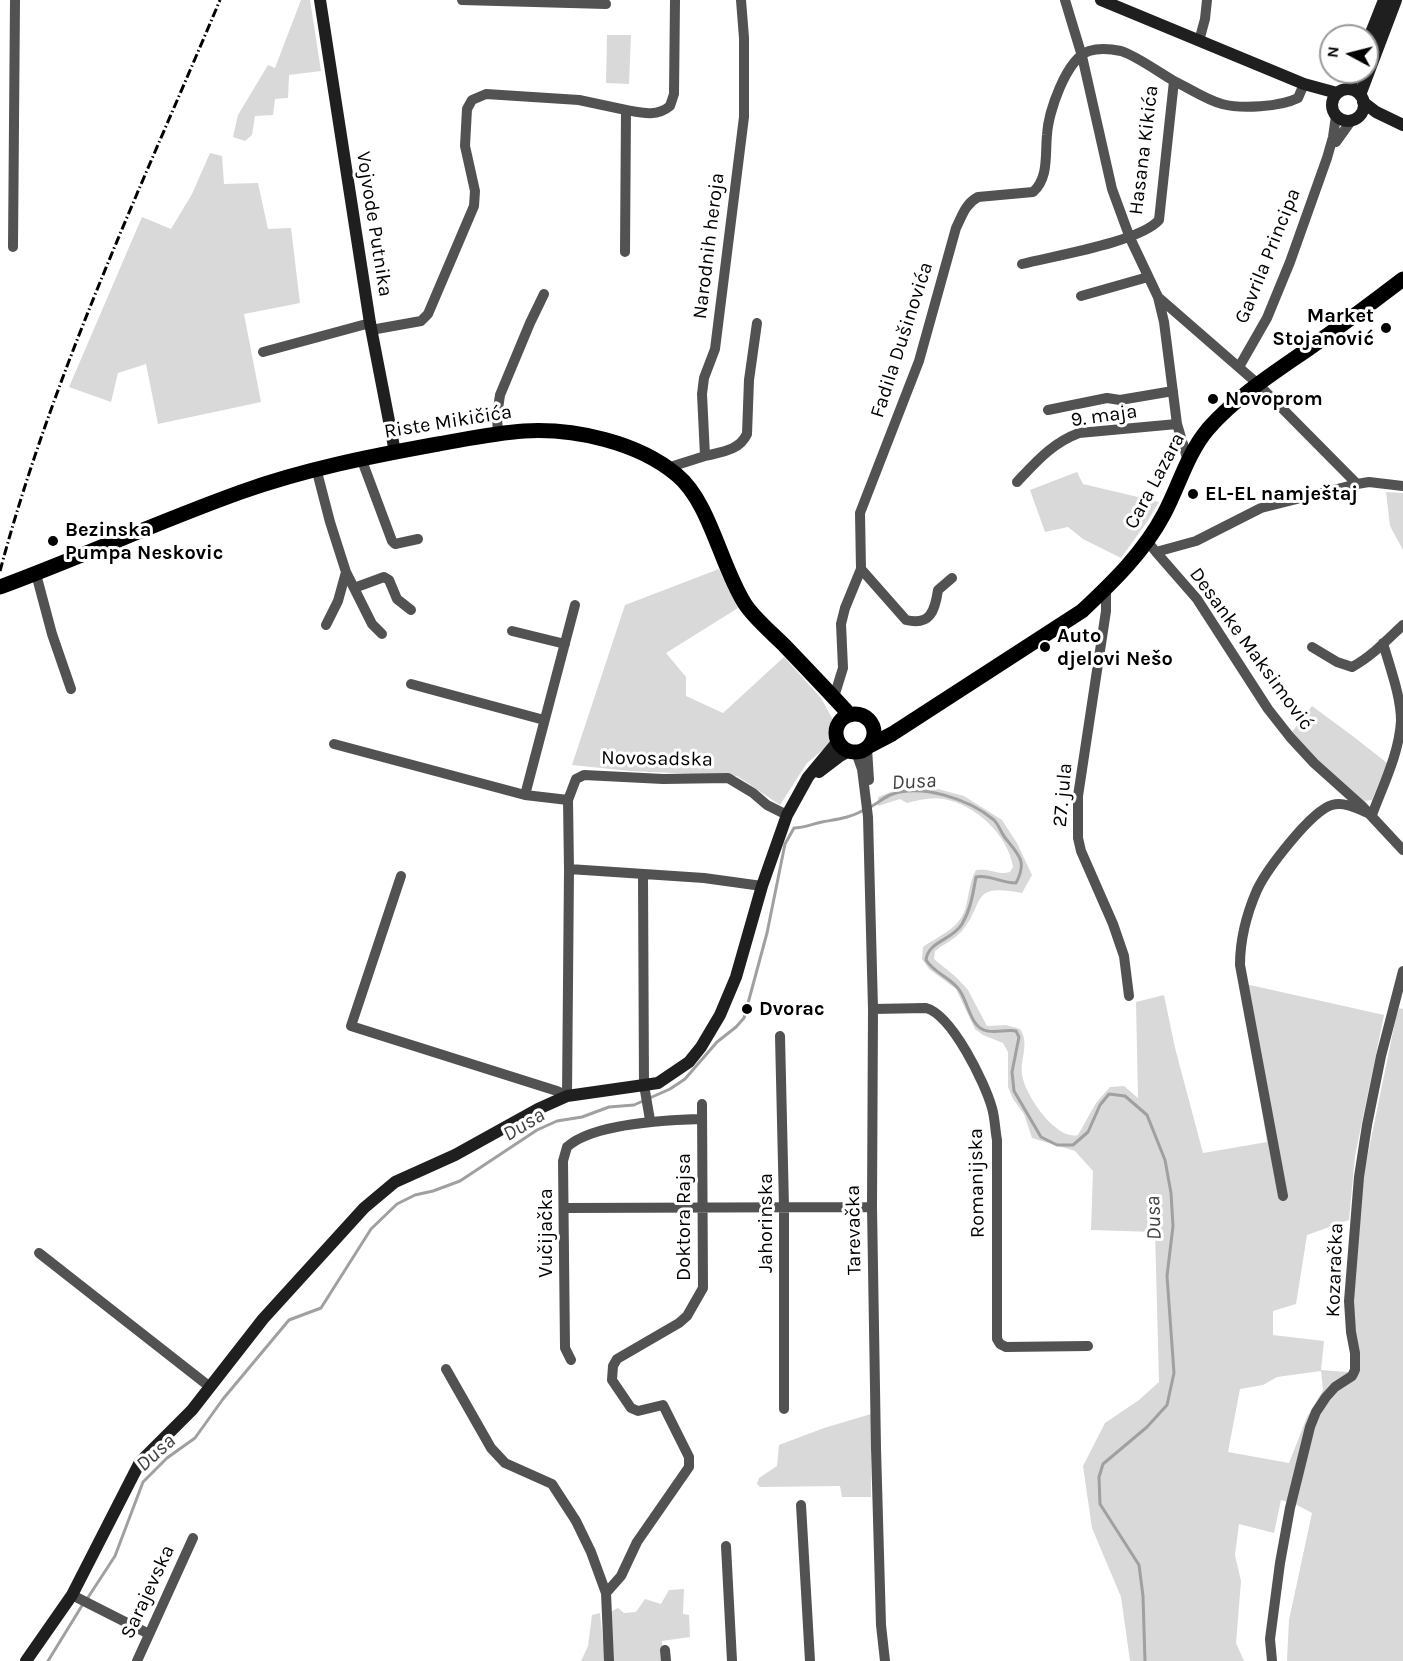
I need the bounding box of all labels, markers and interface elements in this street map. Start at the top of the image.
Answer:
north arrow [1319,24,1379,84]
text: N [1322,45,1343,59]
street label: Hasana Kikića [1124,84,1164,216]
street label: Vojvode Putnika [351,150,397,298]
street label: Narodnih heroja [688,171,730,321]
street label: Gavrila Principa [1230,185,1306,327]
street label: Fadila Dušinovića [866,259,938,421]
place label: Market Stojanović [1272,304,1374,351]
marker: Market Stojanović [1379,321,1393,335]
place label: Novoprom [1225,387,1323,411]
marker: Novoprom [1206,392,1220,406]
street label: 9. maja [1069,399,1139,433]
street label: Riste Mikičića [382,400,514,444]
street label: Cara Lazara [1120,429,1190,533]
place label: EL-EL namještaj [1205,482,1358,506]
marker: EL-EL namještaj [1186,487,1200,501]
place label: Bezinska Pumpa Neskovic [65,518,223,565]
marker: Bezinska Pumpa Neskovic [46,534,60,548]
street label: Desanke Maksimović [1184,563,1318,735]
place label: Auto djelovi Nešo [1057,624,1173,671]
marker: Auto djelovi Nešo [1038,640,1052,654]
street label: Novosadska [601,746,713,772]
street label: 27. jula [1048,762,1078,828]
water label: Dusa [891,768,937,796]
place label: Dvorac [759,997,825,1021]
marker: Dvorac [740,1002,754,1016]
water label: Dusa [498,1103,550,1147]
street label: Romanijska [964,1128,990,1238]
street label: Doktora Rajsa [672,1153,696,1281]
street label: Jahorinska [754,1173,778,1273]
street label: Tarevačka [841,1185,867,1275]
street label: Vučijačka [534,1188,558,1278]
water label: Dusa [1141,1195,1167,1241]
street label: Kozaračka [1321,1222,1349,1318]
water label: Dusa [131,1429,181,1477]
street label: Sarajevska [116,1541,180,1643]

